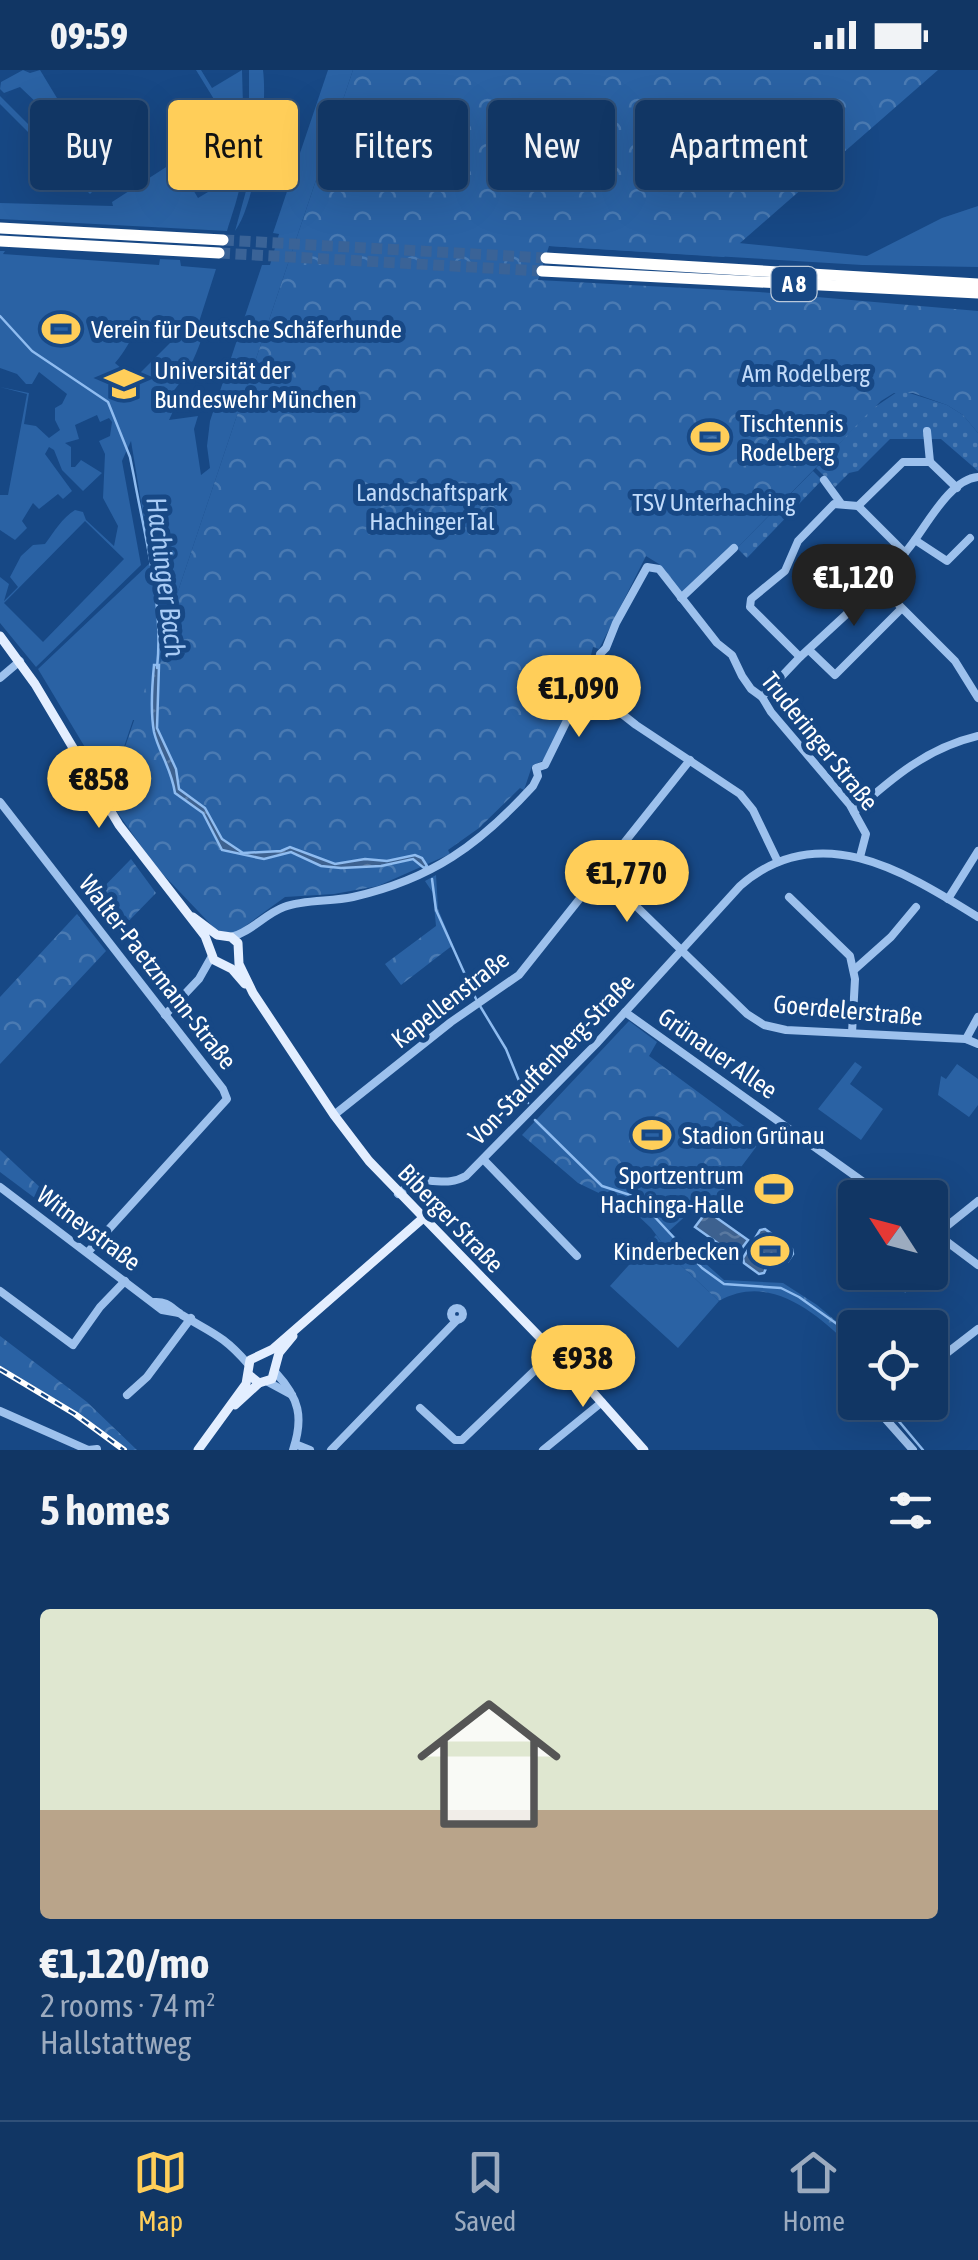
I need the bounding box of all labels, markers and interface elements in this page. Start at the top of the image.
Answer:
text: 09:59 [50,14,128,57]
chip: Buy [30,100,148,190]
chip: Rent [168,100,298,190]
chip: Filters [318,100,468,190]
chip: New [488,100,615,190]
chip: Apartment [635,100,843,190]
road number: A 8 [772,267,816,301]
sports icon: Verein für Deutsche Schäferhunde [40,308,82,350]
place label: Verein für Deutsche Schäferhunde [91,315,402,343]
place label: Universität der Bundeswehr München [154,356,357,413]
park label: Am Rodelberg [742,359,870,387]
school or university icon: Universität der Bundeswehr München [103,363,145,405]
place label: Tischtennis Rodelberg [740,409,844,466]
sports icon: Tischtennis Rodelberg [689,416,731,458]
park label: Landschaftspark Hachinger Tal [356,478,508,535]
park label: TSV Unterhaching [632,488,796,516]
water label: Hachinger Bach [140,495,192,659]
pin: €1,120 [773,544,935,629]
text: €1,120 [814,558,894,595]
pin: €1,090 [498,655,660,740]
street label: Truderinger Straße [756,666,884,816]
text: €1,090 [539,669,619,706]
pin: €858 [40,746,158,831]
text: €858 [69,760,129,797]
pin: €1,770 [546,840,708,925]
text: €1,770 [587,854,667,891]
street label: Walter-Paetzmann-Straße [74,870,242,1074]
street label: Kapellenstraße [386,945,514,1053]
street label: Von-Stauffenberg-Straße [462,968,640,1150]
street label: Goerdelerstraße [772,990,924,1030]
street label: Grünauer Allee [653,1002,783,1104]
sports icon: Stadion Grünau [631,1114,673,1156]
place label: Stadion Grünau [682,1121,825,1149]
street label: Biberger Straße [393,1158,509,1278]
place label: Sportzentrum Hachinga-Halle [600,1161,744,1218]
sports icon: Sportzentrum Hachinga-Halle [753,1168,795,1210]
street label: Witneystraße [32,1180,146,1276]
north arrow [838,1180,948,1290]
map controls [838,1180,948,1420]
sports icon: Kinderbecken [749,1230,791,1272]
place label: Kinderbecken [613,1237,740,1265]
button: locate [838,1310,948,1420]
pin: €938 [524,1325,642,1410]
text: €938 [553,1339,613,1376]
icon: filters [883,1483,938,1538]
text: 5 homes [40,1486,170,1534]
icon: home [399,1674,579,1854]
text: €1,120/mo [40,1939,210,1987]
text: 2 rooms · 74 m² [40,1987,215,2024]
text: Hallstattweg [40,2024,191,2061]
tab: Map [133,2145,188,2237]
tab: Saved [454,2145,516,2237]
tab: Home [783,2145,845,2237]

